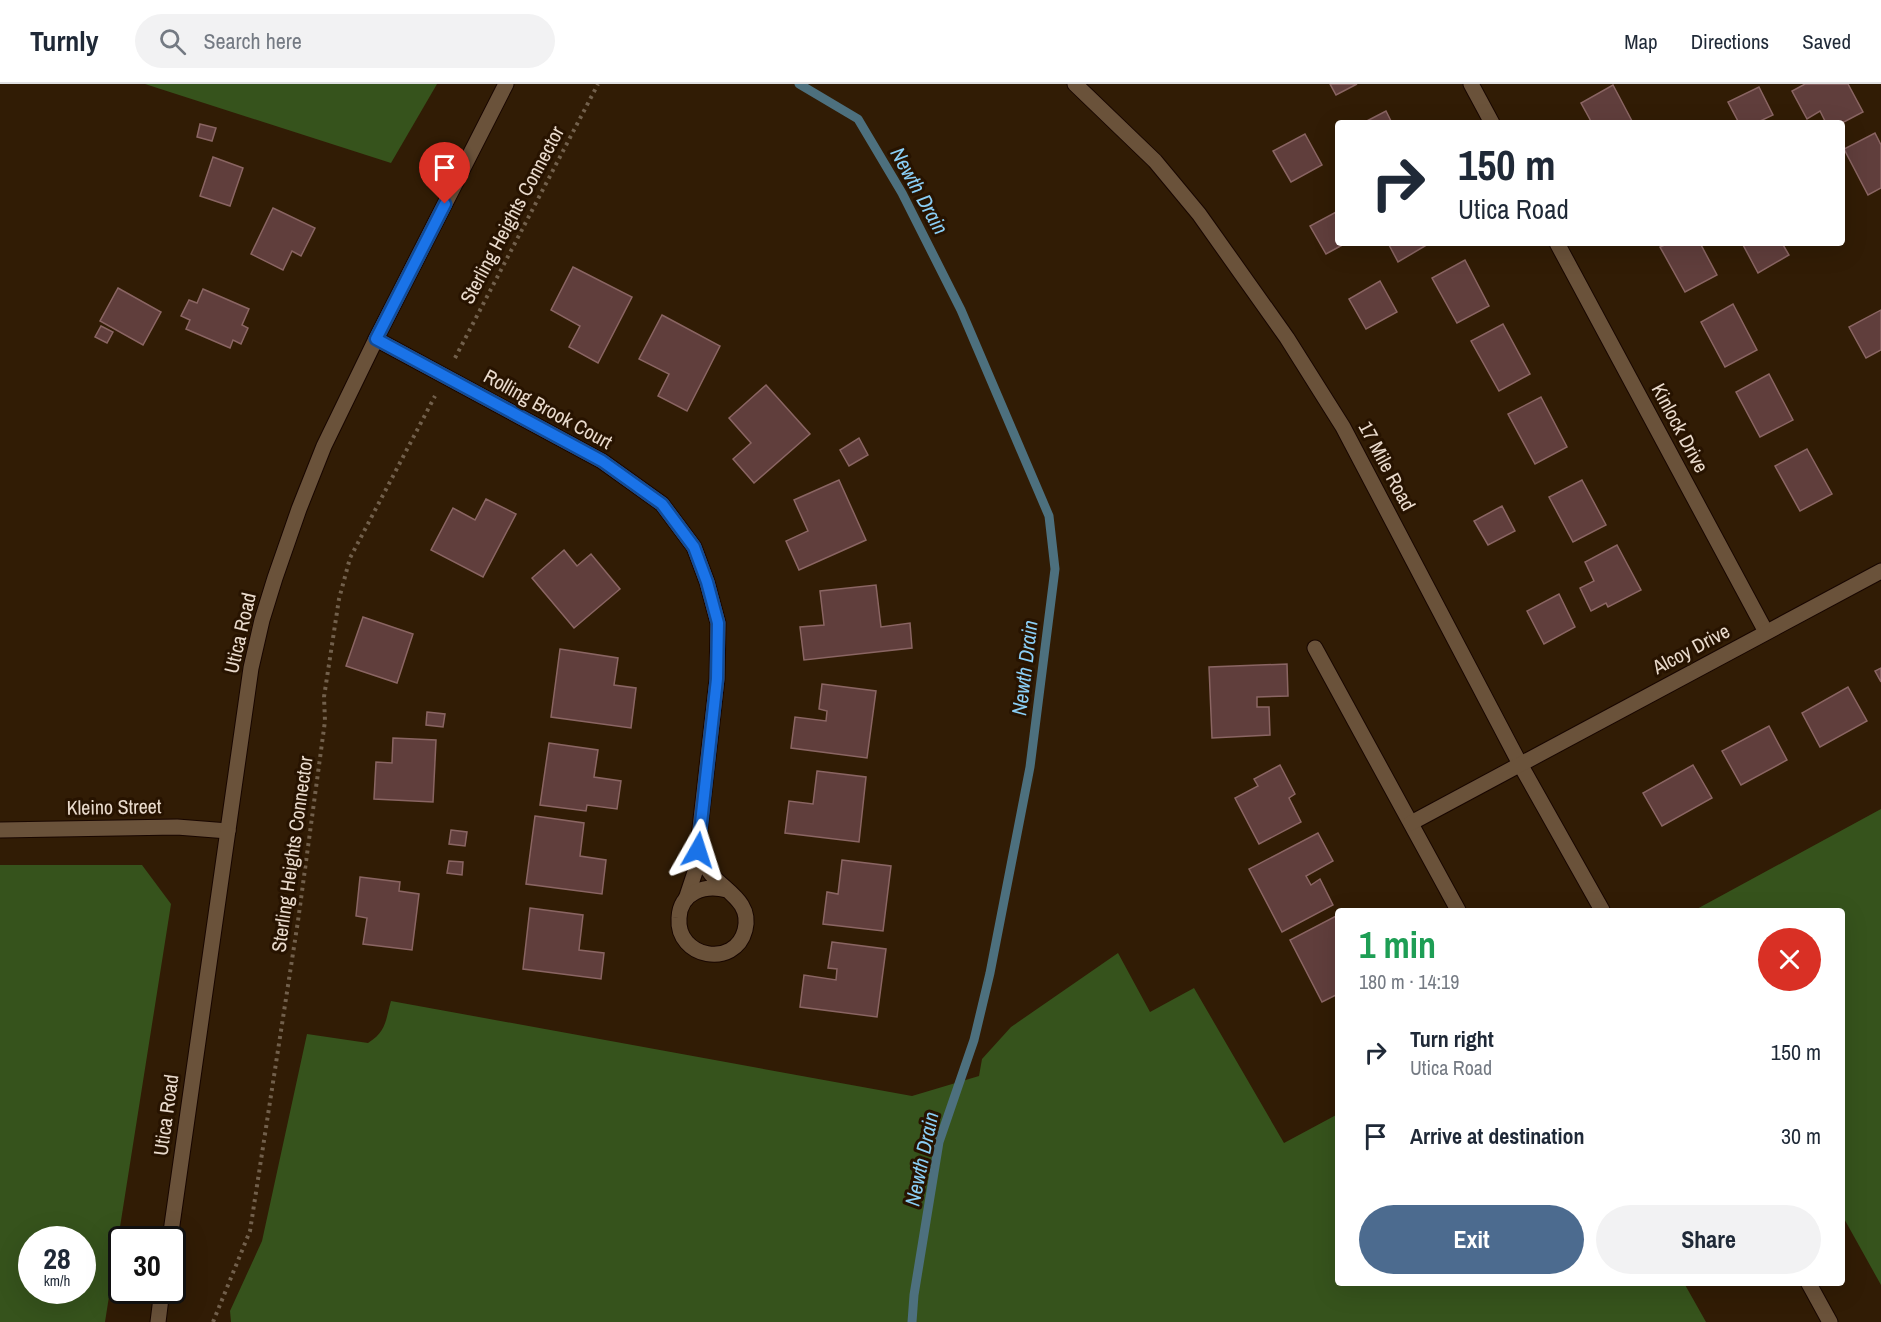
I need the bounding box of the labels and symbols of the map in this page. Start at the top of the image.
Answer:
street label: Sterling Heights Connector [453,121,570,308]
pin [419,142,470,204]
water label: Newth Drain [884,142,955,240]
street label: Rolling Brook Court [479,362,618,455]
street label: Kinlock Drive [1646,378,1715,477]
street label: 17 Mile Road [1353,416,1422,515]
street label: Utica Road [217,590,262,676]
street label: Alcoy Drive [1647,617,1734,681]
water label: Newth Drain [1004,619,1045,717]
street label: Sterling Heights Connector [264,754,319,954]
street label: Kleino Street [66,792,162,821]
position arrow [666,818,730,882]
street label: Utica Road [146,1072,185,1157]
water label: Newth Drain [897,1109,946,1209]
speed limit sign: 30 [108,1226,186,1304]

